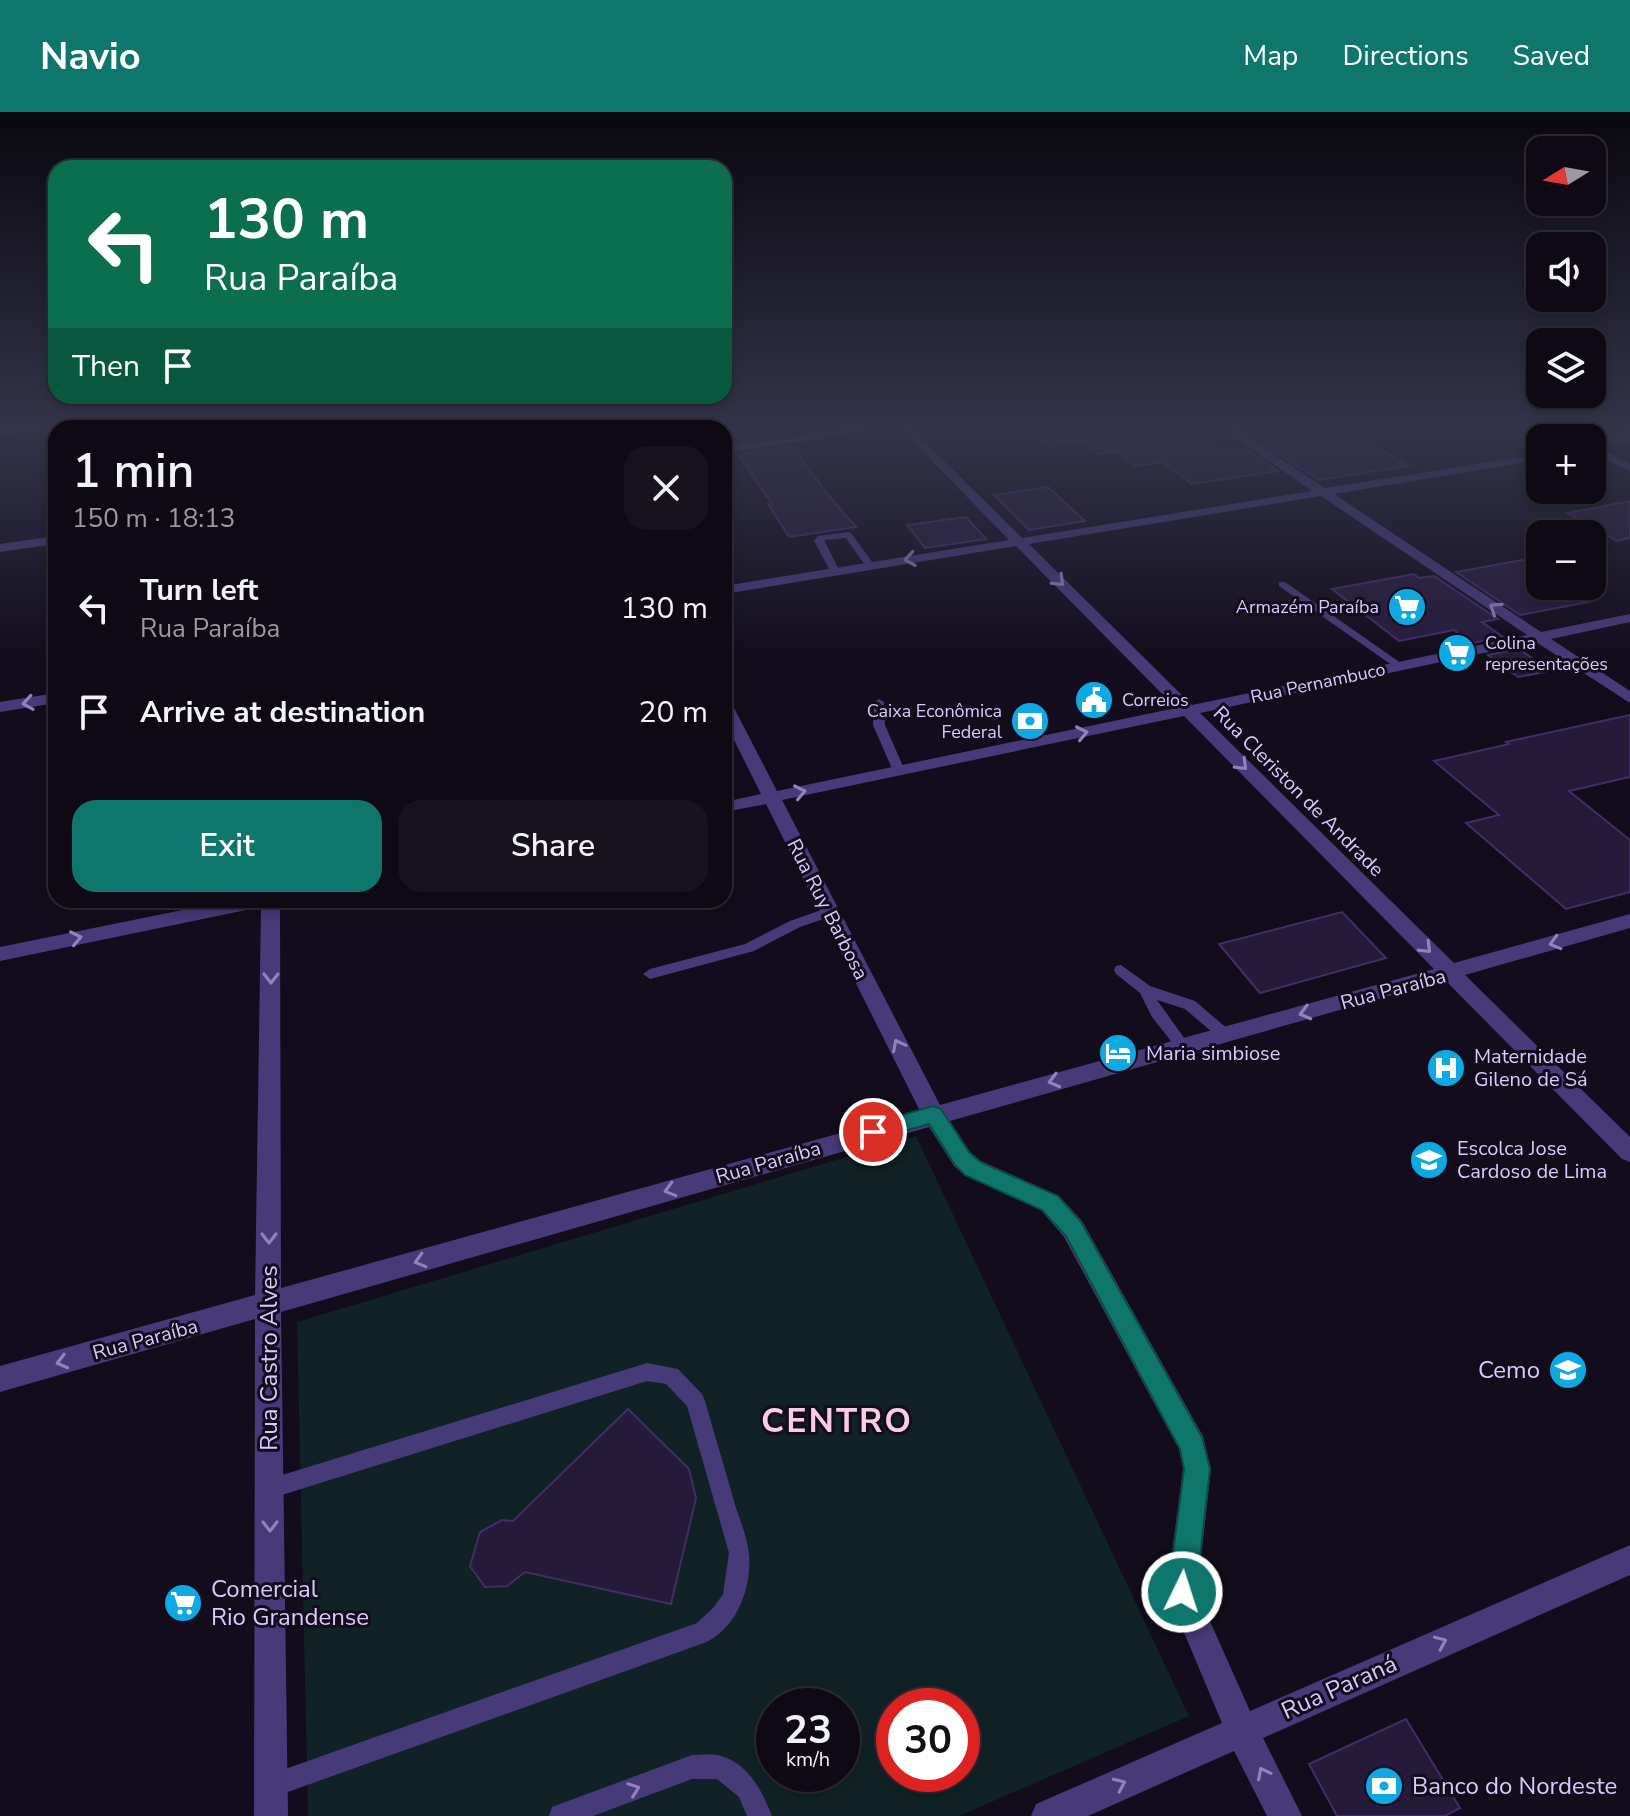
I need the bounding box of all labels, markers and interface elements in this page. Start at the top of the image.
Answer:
text: Navio [40,31,141,82]
text: Map [1243,37,1298,75]
text: Directions [1342,37,1469,75]
text: Saved [1513,37,1590,75]
north arrow [1526,136,1606,216]
map controls [1526,136,1606,600]
text: 130 m [204,181,369,258]
icon: left [72,192,176,296]
button: sound [1526,232,1606,312]
text: Rua Paraíba [204,254,398,303]
button: layers [1526,328,1606,408]
icon: arrive [156,344,200,388]
text: Then [72,346,140,387]
button: + [1526,424,1606,504]
text: 1 min [72,438,194,504]
button: close [624,446,708,530]
text: 150 m · 18:13 [72,501,235,536]
button: − [1526,520,1606,600]
one-way arrow [903,550,917,567]
text: Turn left [140,570,258,611]
one-way arrow [1049,571,1064,586]
icon: left [72,586,116,630]
supermarket icon: Armazém Paraíba [1386,586,1428,628]
text: 130 m [621,588,708,629]
place label: Armazém Paraíba [1236,595,1379,619]
one-way arrow [1490,602,1504,617]
text: Rua Paraíba [140,611,280,646]
place label: Colina representações [1485,631,1608,676]
supermarket icon: Colina representações [1436,632,1478,674]
street label: Rua Pernambuco [1248,657,1388,709]
public building icon: Correios [1073,679,1115,721]
place label: Correios [1122,688,1189,712]
icon: arrive [72,690,116,734]
text: Arrive at destination [140,692,425,733]
text: 20 m [639,692,708,733]
one-way arrow [21,694,35,711]
place label: Caixa Econômica Federal [867,699,1003,744]
bank icon: Caixa Econômica Federal [1009,700,1051,742]
street label: Rua Cleriston de Andrade [1207,700,1390,883]
one-way arrow [1075,725,1089,742]
one-way arrow [1233,756,1247,770]
one-way arrow [793,784,807,801]
button: Exit [72,800,382,892]
button: Share [398,800,708,892]
street label: Rua Ruy Barbosa [780,834,875,984]
one-way arrow [70,931,83,948]
one-way arrow [1549,934,1563,950]
one-way arrow [1417,939,1431,953]
street label: Rua Paraíba [1337,962,1449,1016]
one-way arrow [262,972,280,985]
one-way arrow [1298,1003,1312,1020]
hotel icon: Maria simbiose [1097,1032,1139,1074]
one-way arrow [892,1038,907,1053]
place label: Maria simbiose [1146,1040,1280,1067]
place label: Maternidade Gileno de Sá [1474,1043,1588,1093]
hospital icon: Maternidade Gileno de Sá [1425,1047,1467,1089]
one-way arrow [1047,1072,1061,1088]
pin [839,1098,907,1166]
icon: arrive [851,1110,895,1154]
street label: Rua Paraíba [713,1135,824,1190]
place label: Escolca Jose Cardoso de Lima [1457,1135,1607,1185]
school or university icon: Escolca Jose Cardoso de Lima [1408,1139,1450,1181]
one-way arrow [663,1181,677,1197]
one-way arrow [260,1232,278,1245]
one-way arrow [413,1252,427,1268]
street label: Rua Castro Alves [253,1265,285,1451]
street label: Rua Paraíba [89,1312,201,1366]
school or university icon: Cemo [1547,1349,1589,1391]
one-way arrow [55,1353,69,1369]
place label: Cemo [1478,1354,1540,1386]
district label: CENTRO [761,1398,913,1444]
one-way arrow [261,1520,278,1533]
position arrow [1140,1550,1224,1634]
place label: Comercial Rio Grandense [211,1573,369,1633]
supermarket icon: Comercial Rio Grandense [162,1582,204,1624]
one-way arrow [1433,1636,1447,1652]
street label: Rua Paraná [1276,1647,1402,1727]
speed limit sign: 30 [876,1688,980,1792]
text: 23 [784,1703,832,1757]
text: km/h [786,1746,830,1773]
bank icon: Banco do Nordeste [1363,1765,1405,1807]
one-way arrow [1257,1766,1273,1781]
place label: Banco do Nordeste [1412,1770,1617,1802]
one-way arrow [1111,1778,1126,1794]
one-way arrow [626,1782,640,1799]

